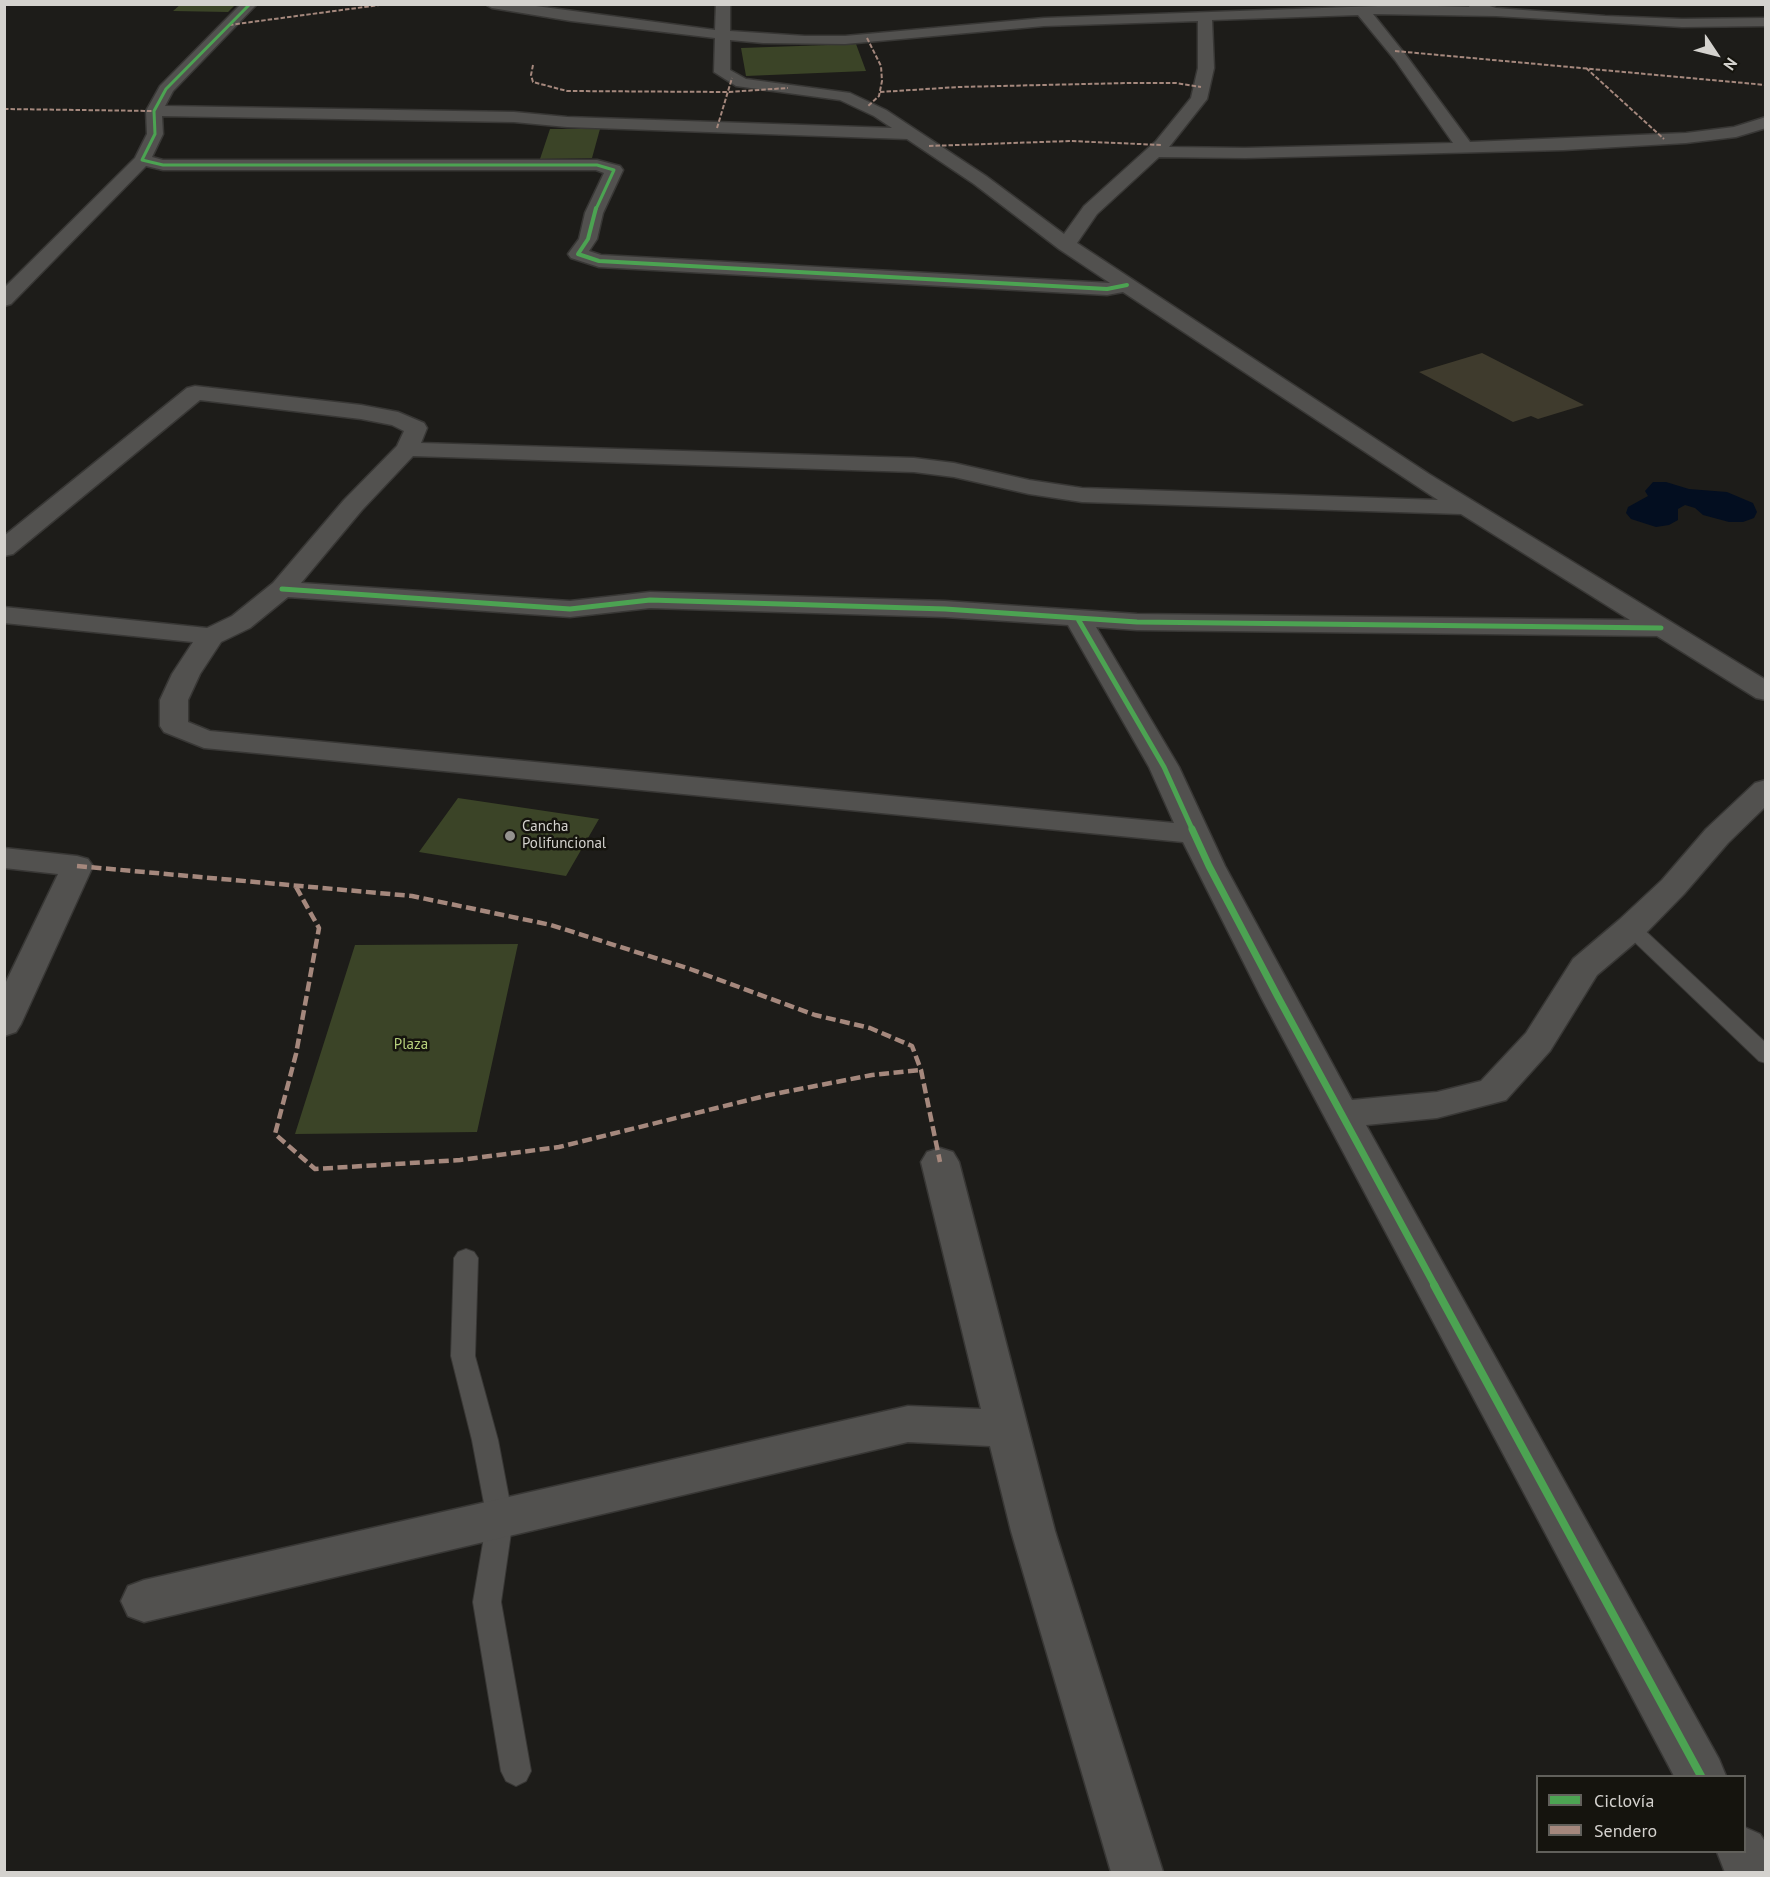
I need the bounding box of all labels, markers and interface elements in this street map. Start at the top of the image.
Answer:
north arrow [1686,24,1746,84]
text: N [1720,54,1742,74]
place label: Cancha Polifuncional [522,818,606,853]
marker: Cancha Polifuncional [503,829,517,843]
park label: Plaza [394,1036,428,1054]
legend [1536,1775,1746,1853]
text: Ciclovía [1594,1789,1654,1812]
text: Sendero [1594,1819,1657,1842]

